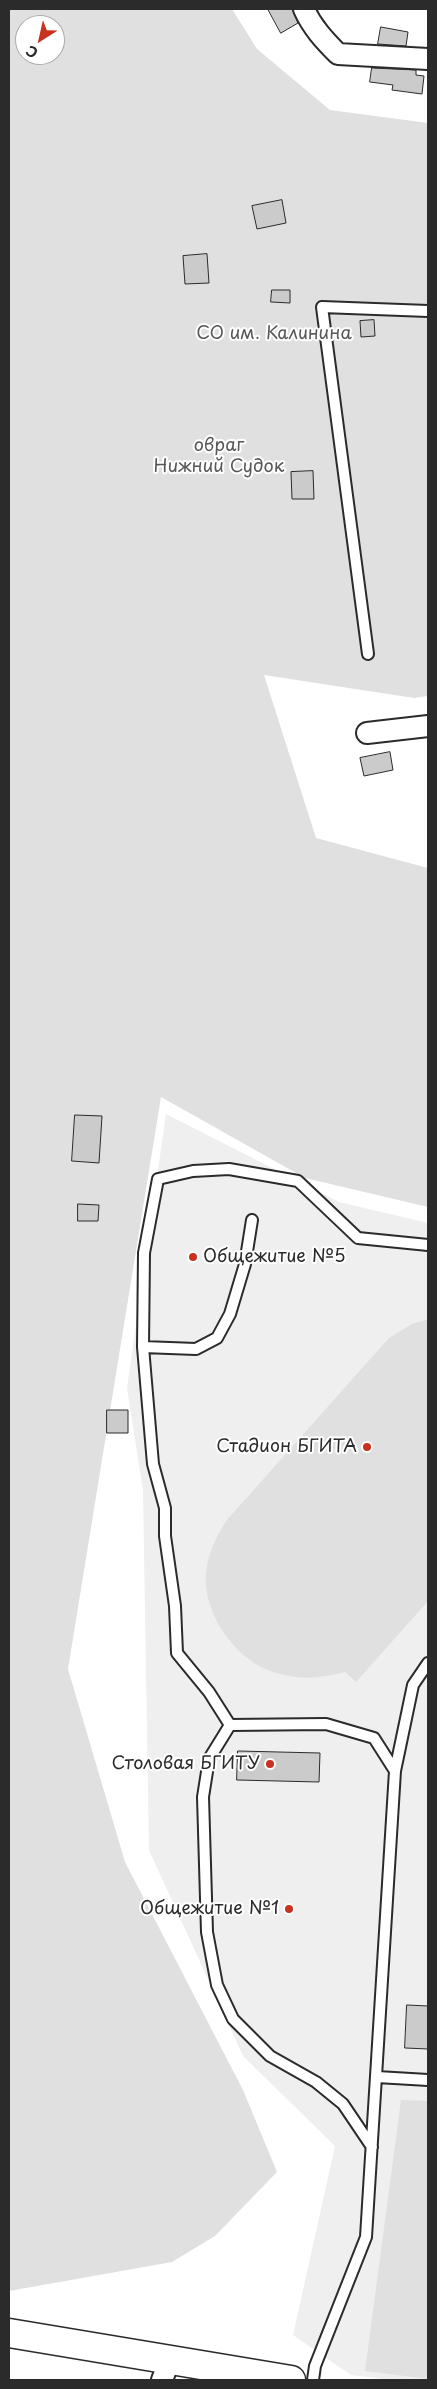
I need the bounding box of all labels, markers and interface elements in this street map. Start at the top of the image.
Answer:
north arrow [15,15,65,65]
text: С [21,40,42,63]
park label: СО им. Калинина [196,323,352,345]
park label: овраг Нижний Судок [154,435,284,478]
place label: Общежитие №5 [203,1246,346,1268]
marker: Общежитие №5 [187,1251,199,1263]
place label: Стадион БГИТА [216,1436,357,1458]
marker: Стадион БГИТА [361,1441,373,1453]
place label: Столовая БГИТУ [112,1753,260,1775]
marker: Столовая БГИТУ [264,1758,276,1770]
place label: Общежитие №1 [140,1898,279,1920]
marker: Общежитие №1 [283,1903,295,1915]

